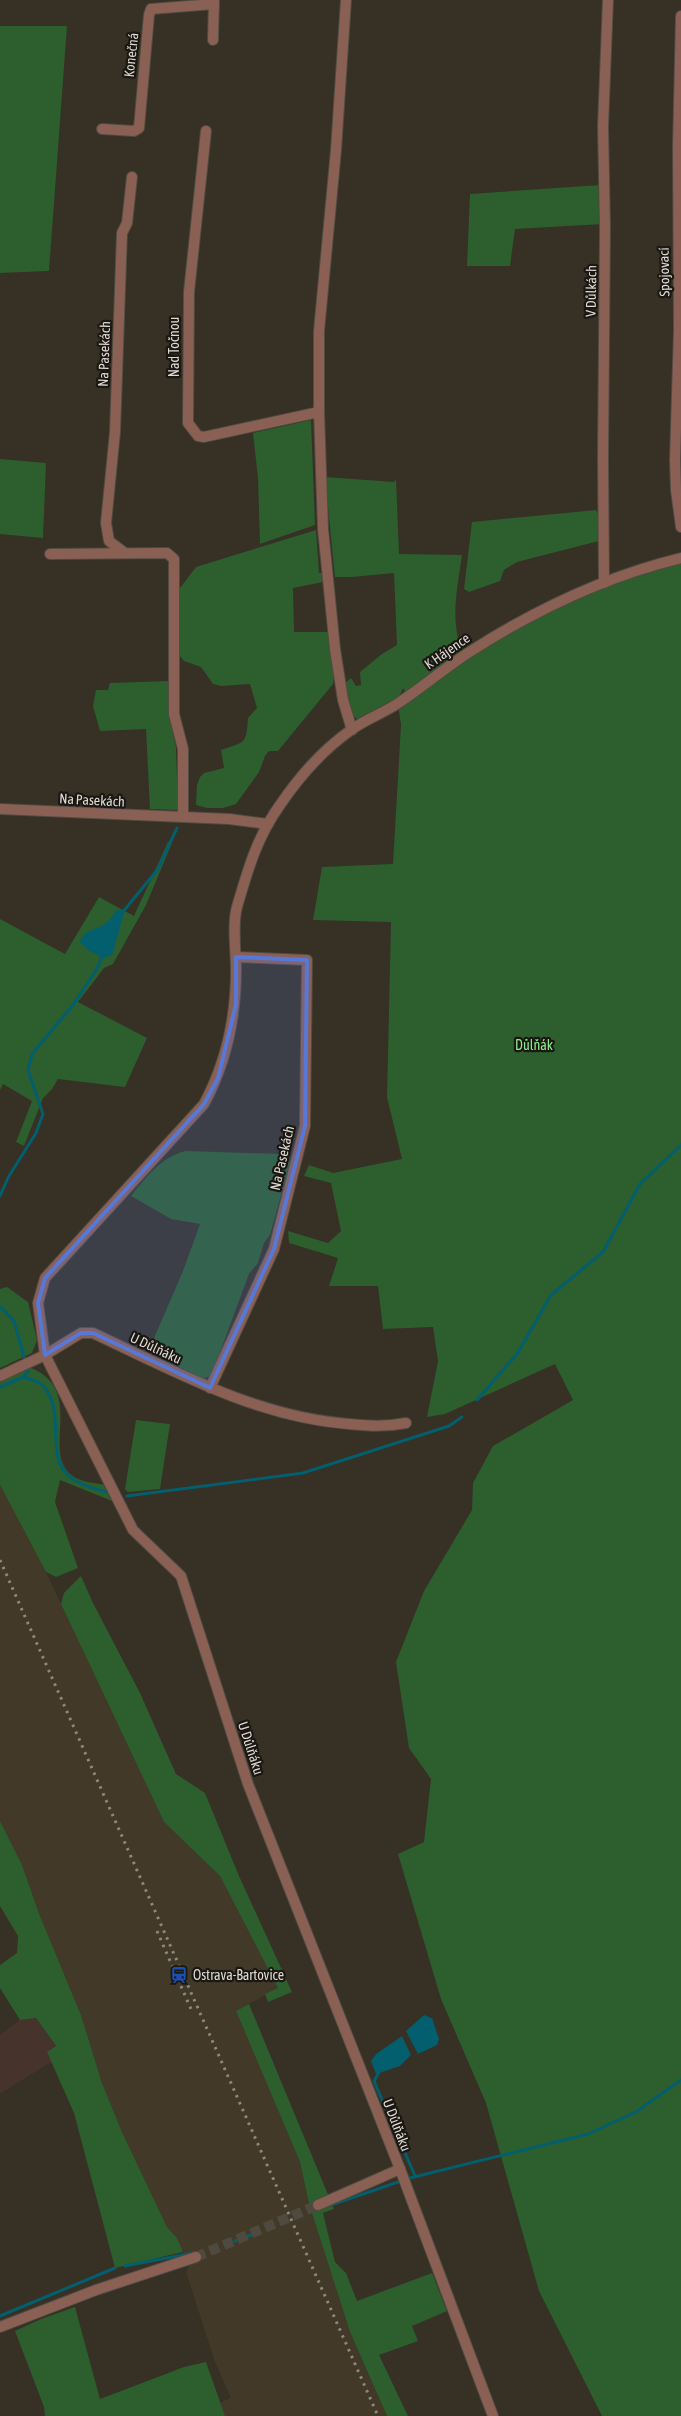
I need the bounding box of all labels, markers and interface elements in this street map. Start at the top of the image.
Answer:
street label: Konečná [121,32,141,78]
street label: Spojovací [656,247,672,297]
street label: V Důlkách [583,265,599,317]
street label: Nad Točnou [166,317,182,377]
street label: Na Pasekách [95,321,113,387]
street label: K Hájence [421,630,473,672]
street label: Na Pasekách [59,790,125,810]
park label: Důlňák [515,1037,553,1053]
street label: Na Pasekách [267,1124,297,1192]
street label: U Důlňáku [128,1329,184,1367]
street label: U Důlňáku [235,1720,267,1776]
station icon: Ostrava-Bartovice [169,1965,189,1985]
place label: Ostrava-Bartovice [193,1967,284,1983]
street label: U Důlňáku [380,2097,414,2153]

